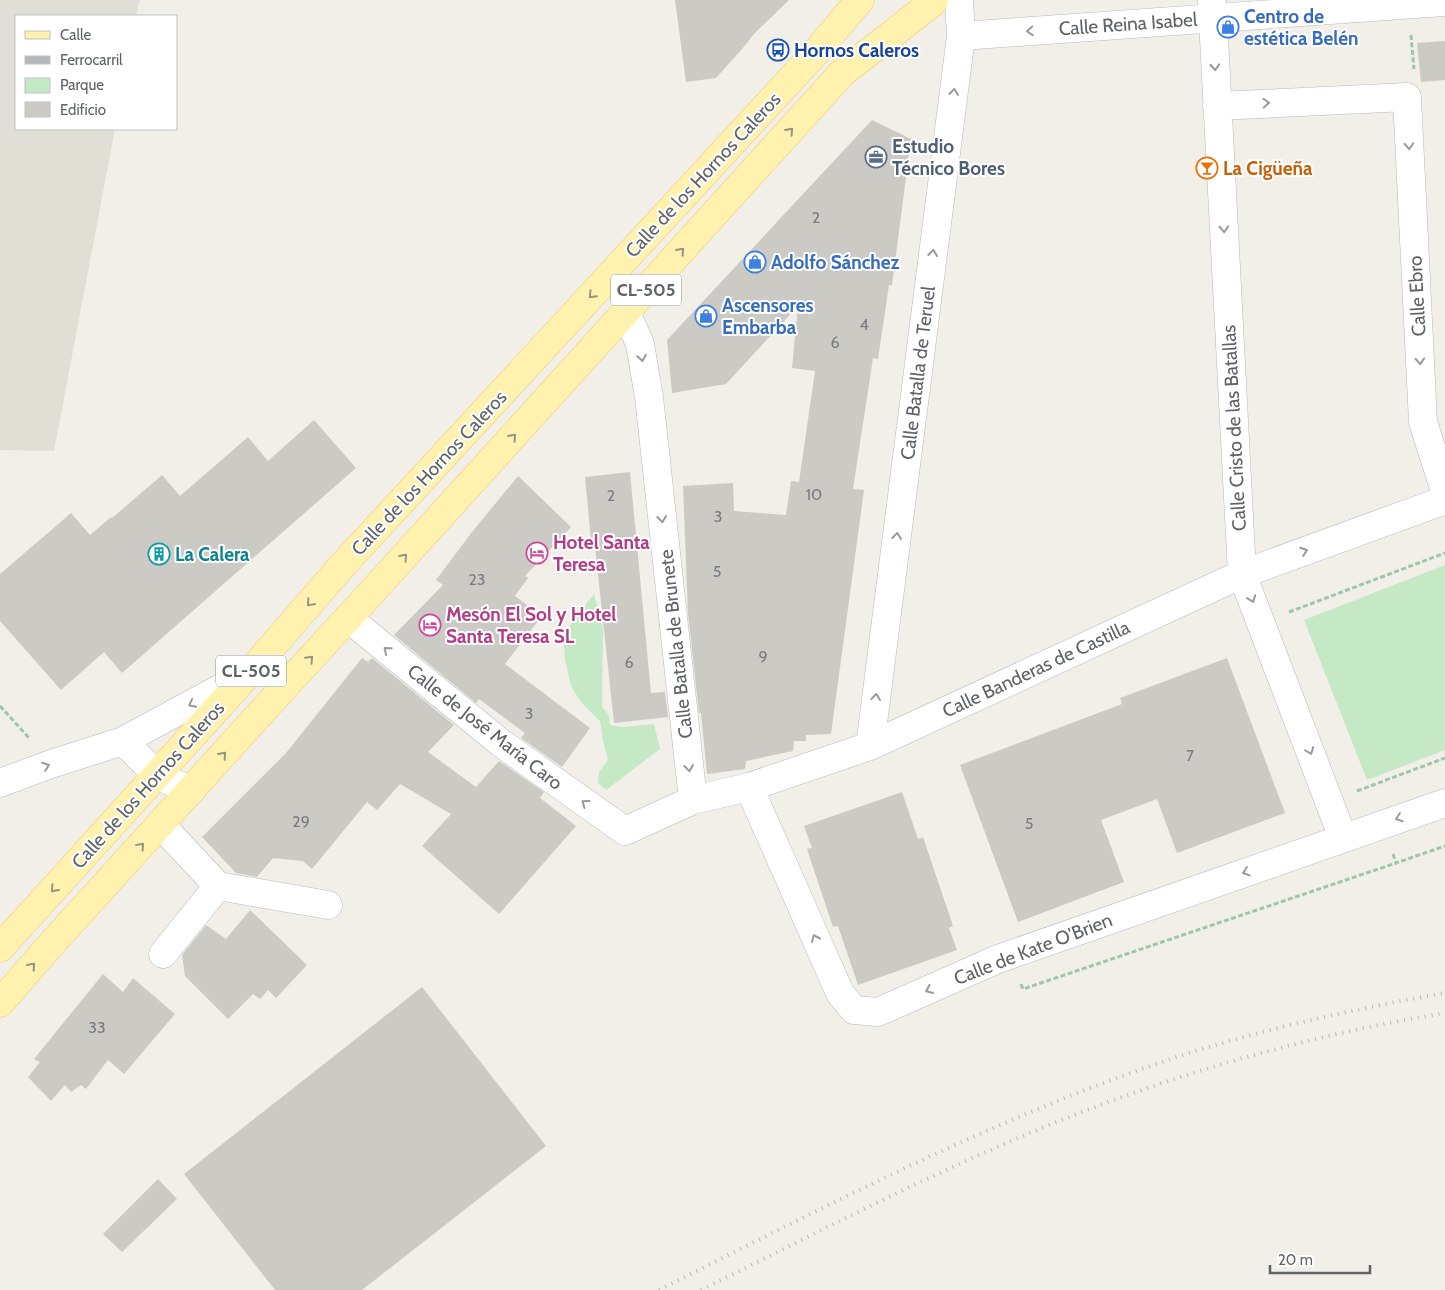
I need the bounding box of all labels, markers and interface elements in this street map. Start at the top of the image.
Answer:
place label: Centro de estética Belén [1244,5,1358,50]
street label: Calle Reina Isabel [1058,8,1199,40]
legend [15,15,178,130]
shop icon: Centro de estética Belén [1216,15,1240,39]
text: Calle [60,26,91,44]
one-way arrow [1026,26,1034,37]
bus stop icon: Hornos Caleros [766,38,790,62]
place label: Hornos Caleros [794,39,919,62]
text: Ferrocarril [60,51,123,69]
one-way arrow [1210,63,1221,71]
text: Parque [60,76,104,94]
street label: Calle de los Hornos Caleros [621,88,786,262]
one-way arrow [948,88,959,96]
one-way arrow [1262,98,1270,109]
text: Edificio [60,101,106,119]
one-way arrow [784,127,793,136]
place label: Estudio Técnico Bores [892,135,1005,180]
one-way arrow [1404,142,1415,150]
office icon: Estudio Técnico Bores [864,145,888,169]
bar icon: La Cigüeña [1195,156,1219,180]
place label: La Cigüeña [1223,157,1313,180]
house number: 2 [812,208,820,227]
one-way arrow [1218,225,1229,233]
one-way arrow [675,248,684,257]
one-way arrow [927,249,938,257]
shop icon: Adolfo Sánchez [743,250,767,274]
place label: Adolfo Sánchez [771,251,900,274]
street label: Calle Ebro [1403,255,1431,337]
road number: CL-505 [611,274,681,306]
street label: Calle Batalla de Teruel [896,284,940,461]
one-way arrow [589,290,598,299]
place label: Ascensores Embarba [722,294,814,339]
shop icon: Ascensores Embarba [694,304,718,328]
house number: 4 [859,315,869,334]
street label: Calle Cristo de las Batallas [1217,324,1251,532]
house number: 6 [830,333,840,352]
one-way arrow [637,353,647,362]
one-way arrow [1414,357,1425,365]
street label: Calle de los Hornos Caleros [347,386,512,560]
one-way arrow [507,433,516,442]
house number: 10 [806,485,822,504]
house number: 2 [607,486,615,505]
house number: 3 [714,507,722,526]
one-way arrow [656,515,667,523]
place label: Hotel Santa Teresa [553,531,650,576]
one-way arrow [891,532,901,540]
hotel icon: Hotel Santa Teresa [525,541,549,565]
building icon: La Calera [147,542,171,566]
place label: La Calera [175,543,250,566]
one-way arrow [1300,547,1308,557]
street label: Calle Batalla de Brunete [655,548,697,740]
one-way arrow [398,554,407,563]
house number: 5 [713,562,721,581]
house number: 23 [468,570,486,589]
one-way arrow [1246,595,1256,603]
one-way arrow [307,598,316,607]
place label: Mesón El Sol y Hotel Santa Teresa SL [446,603,616,648]
hotel icon: Mesón El Sol y Hotel Santa Teresa SL [418,613,442,637]
street label: Calle Banderas de Castilla [939,615,1133,723]
one-way arrow [384,647,393,656]
house number: 9 [758,647,768,666]
house number: 6 [624,653,634,672]
road number: CL-505 [216,656,286,686]
one-way arrow [304,656,313,665]
street label: Calle de José María Caro [403,659,567,795]
one-way arrow [870,693,881,701]
street label: Calle de los Hornos Caleros [67,697,229,873]
one-way arrow [188,698,197,708]
house number: 3 [525,704,533,723]
house number: 7 [1186,746,1194,765]
one-way arrow [1304,746,1314,755]
one-way arrow [218,751,227,760]
one-way arrow [41,762,49,772]
one-way arrow [684,764,695,772]
one-way arrow [581,800,591,809]
house number: 29 [292,812,310,831]
one-way arrow [1395,812,1404,822]
house number: 5 [1025,814,1033,833]
one-way arrow [135,843,144,852]
one-way arrow [1242,866,1250,876]
one-way arrow [51,883,60,892]
street label: Calle de Kate O'Brien [951,908,1115,990]
one-way arrow [811,934,822,943]
one-way arrow [26,963,35,972]
one-way arrow [925,983,934,994]
house number: 33 [88,1018,106,1037]
scale bar [1270,1242,1370,1274]
text: 20 m [1278,1251,1313,1269]

